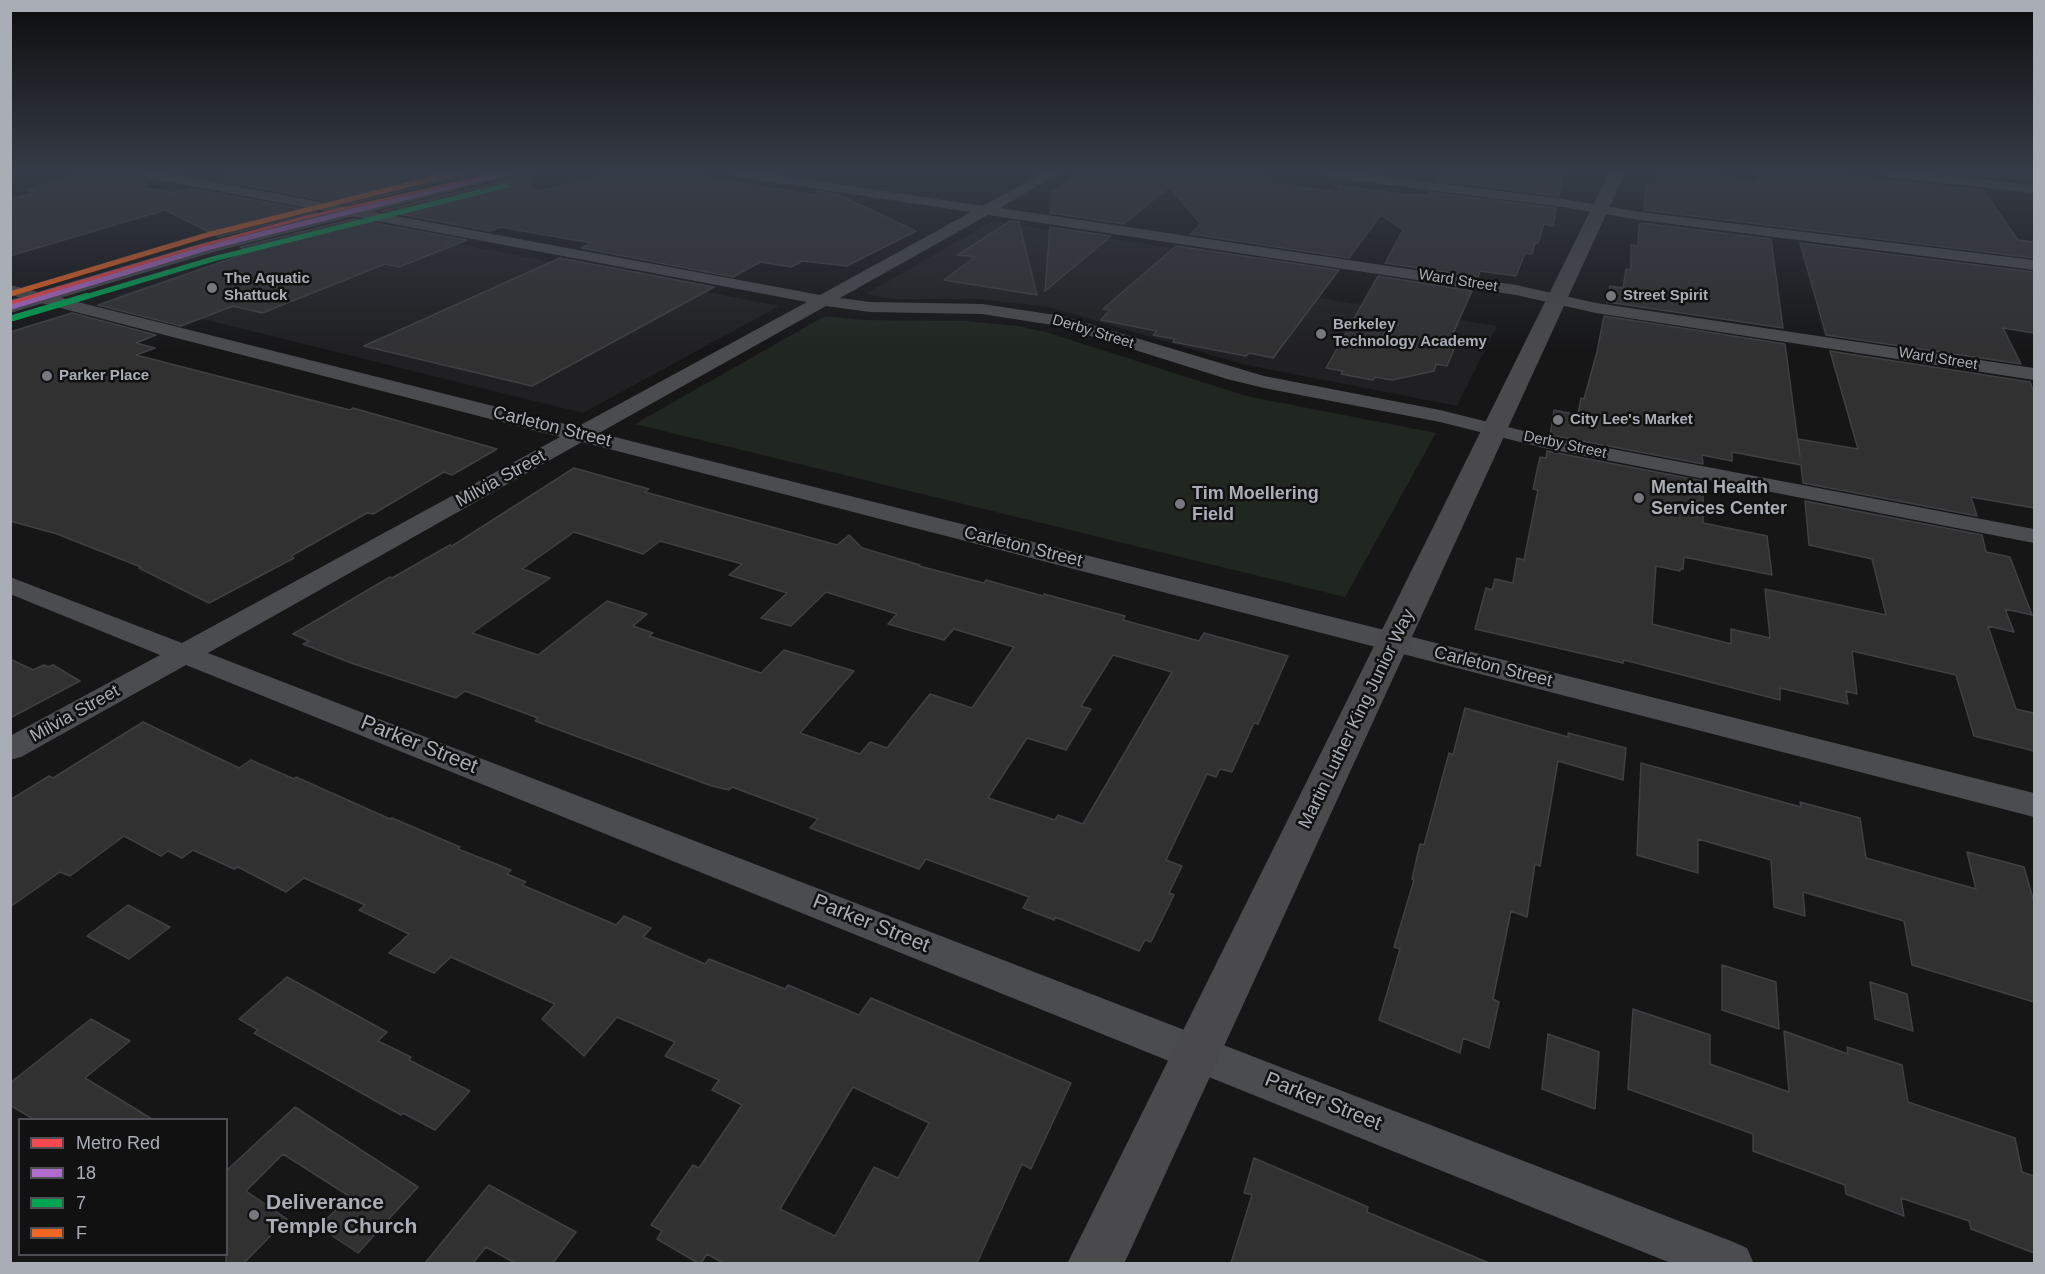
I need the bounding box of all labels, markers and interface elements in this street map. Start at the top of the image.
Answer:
street label: Ward Street [1417,266,1499,296]
place label: The Aquatic Shattuck [224,270,310,305]
marker: The Aquatic Shattuck [205,281,219,295]
place label: Street Spirit [1623,287,1708,305]
marker: Street Spirit [1604,289,1618,303]
street label: Derby Street [1050,311,1136,353]
place label: Berkeley Technology Academy [1333,316,1487,351]
marker: Berkeley Technology Academy [1314,327,1328,341]
street label: Ward Street [1897,344,1979,374]
place label: Parker Place [59,367,149,385]
marker: Parker Place [40,369,54,383]
street label: Carleton Street [491,402,613,452]
place label: City Lee's Market [1570,411,1693,429]
marker: City Lee's Market [1551,413,1565,427]
street label: Derby Street [1522,427,1608,463]
street label: Milvia Street [452,446,550,512]
place label: Mental Health Services Center [1651,477,1787,520]
place label: Tim Moellering Field [1192,483,1319,526]
marker: Mental Health Services Center [1632,491,1646,505]
marker: Tim Moellering Field [1173,497,1187,511]
street label: Carleton Street [962,522,1084,572]
street label: Martin Luther King Junior Way [1294,606,1420,832]
street label: Carleton Street [1432,642,1554,692]
street label: Milvia Street [26,681,124,747]
street label: Parker Street [357,710,481,780]
street label: Parker Street [809,889,933,959]
street label: Parker Street [1261,1067,1385,1137]
legend [18,1118,228,1256]
text: Metro Red [76,1133,160,1153]
text: 18 [76,1163,96,1183]
place label: Deliverance Temple Church [266,1190,417,1240]
text: 7 [76,1193,86,1213]
marker: Deliverance Temple Church [247,1208,261,1222]
text: F [76,1223,87,1243]

